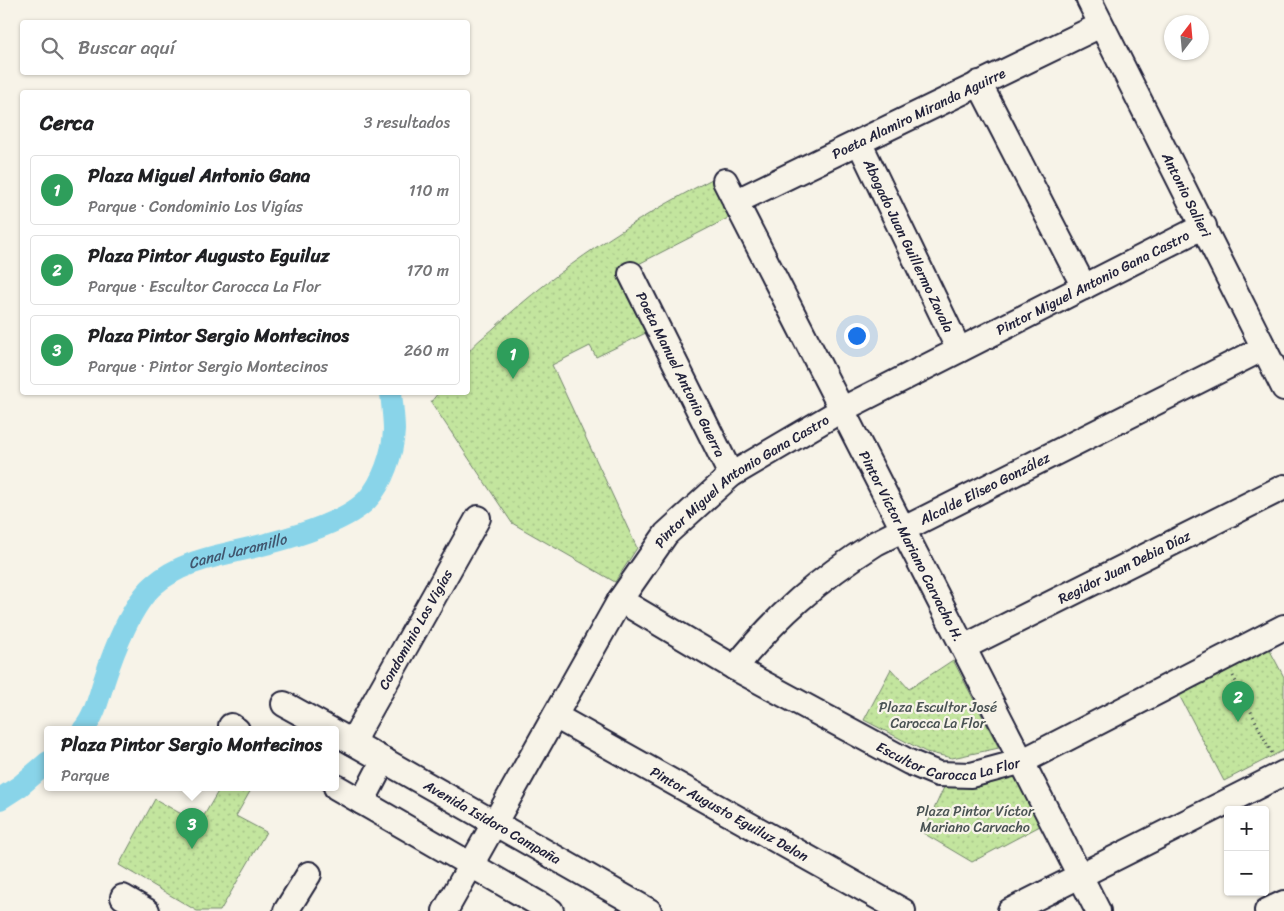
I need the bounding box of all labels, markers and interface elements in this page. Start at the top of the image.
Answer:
north arrow [1164,15,1209,60]
search box [20,20,470,75]
text: Buscar aquí [78,31,175,64]
icon: search [38,34,66,62]
street label: Poeta Alamiro Miranda Aguirre [827,60,1010,166]
text: Cerca [40,104,94,142]
text: 3 resultados [364,108,450,137]
street label: Antonio Salieri [1155,147,1219,243]
street label: Abogado Juan Guillermo Zavala [856,154,961,337]
text: Plaza Miguel Antonio Gana [88,159,310,192]
text: 1 [54,176,60,205]
text: 110 m [409,176,449,205]
text: Parque · Condominio Los Vigías [88,192,303,221]
street label: Pintor Miguel Antonio Gana Castro [991,223,1194,342]
text: Plaza Pintor Augusto Eguiluz [88,239,330,272]
text: 2 [52,256,62,285]
text: 170 m [406,256,449,285]
text: Parque · Escultor Carocca La Flor [88,272,321,301]
street label: Poeta Manuel Antonio Guerra [629,287,733,461]
text: Plaza Pintor Sergio Montecinos [88,319,349,352]
your location [844,323,870,349]
text: 3 [53,336,61,365]
text: 260 m [404,336,449,365]
pin: 1 [497,338,529,379]
text: Parque · Pintor Sergio Montecinos [88,352,328,381]
street label: Pintor Miguel Antonio Gana Castro [647,407,834,553]
street label: Alcalde Eliseo González [914,445,1055,532]
street label: Pintor Víctor Mariano Carvacho H. [852,446,971,646]
street label: Regidor Juan Debia Díaz [1053,523,1195,611]
water label: Canal Jaramillo [185,526,291,577]
street label: Condominio Los Vigías [371,564,459,694]
pin: 2 [1222,681,1254,722]
park label: Plaza Escultor José Carocca La Flor [879,695,997,736]
popup [44,726,339,791]
text: Plaza Pintor Sergio Montecinos [61,728,322,761]
street label: Escultor Carocca La Flor [872,734,1024,788]
street label: Pintor Augusto Eguiluz Delon [645,759,814,869]
text: Parque [61,761,109,790]
street label: Avenida Isidoro Campaña [418,772,566,871]
park label: Plaza Pintor Víctor Mariano Carvacho [916,799,1035,840]
map controls [1224,806,1269,896]
button: + [1224,806,1269,851]
pin: 3 [176,808,208,849]
button: − [1224,851,1269,896]

